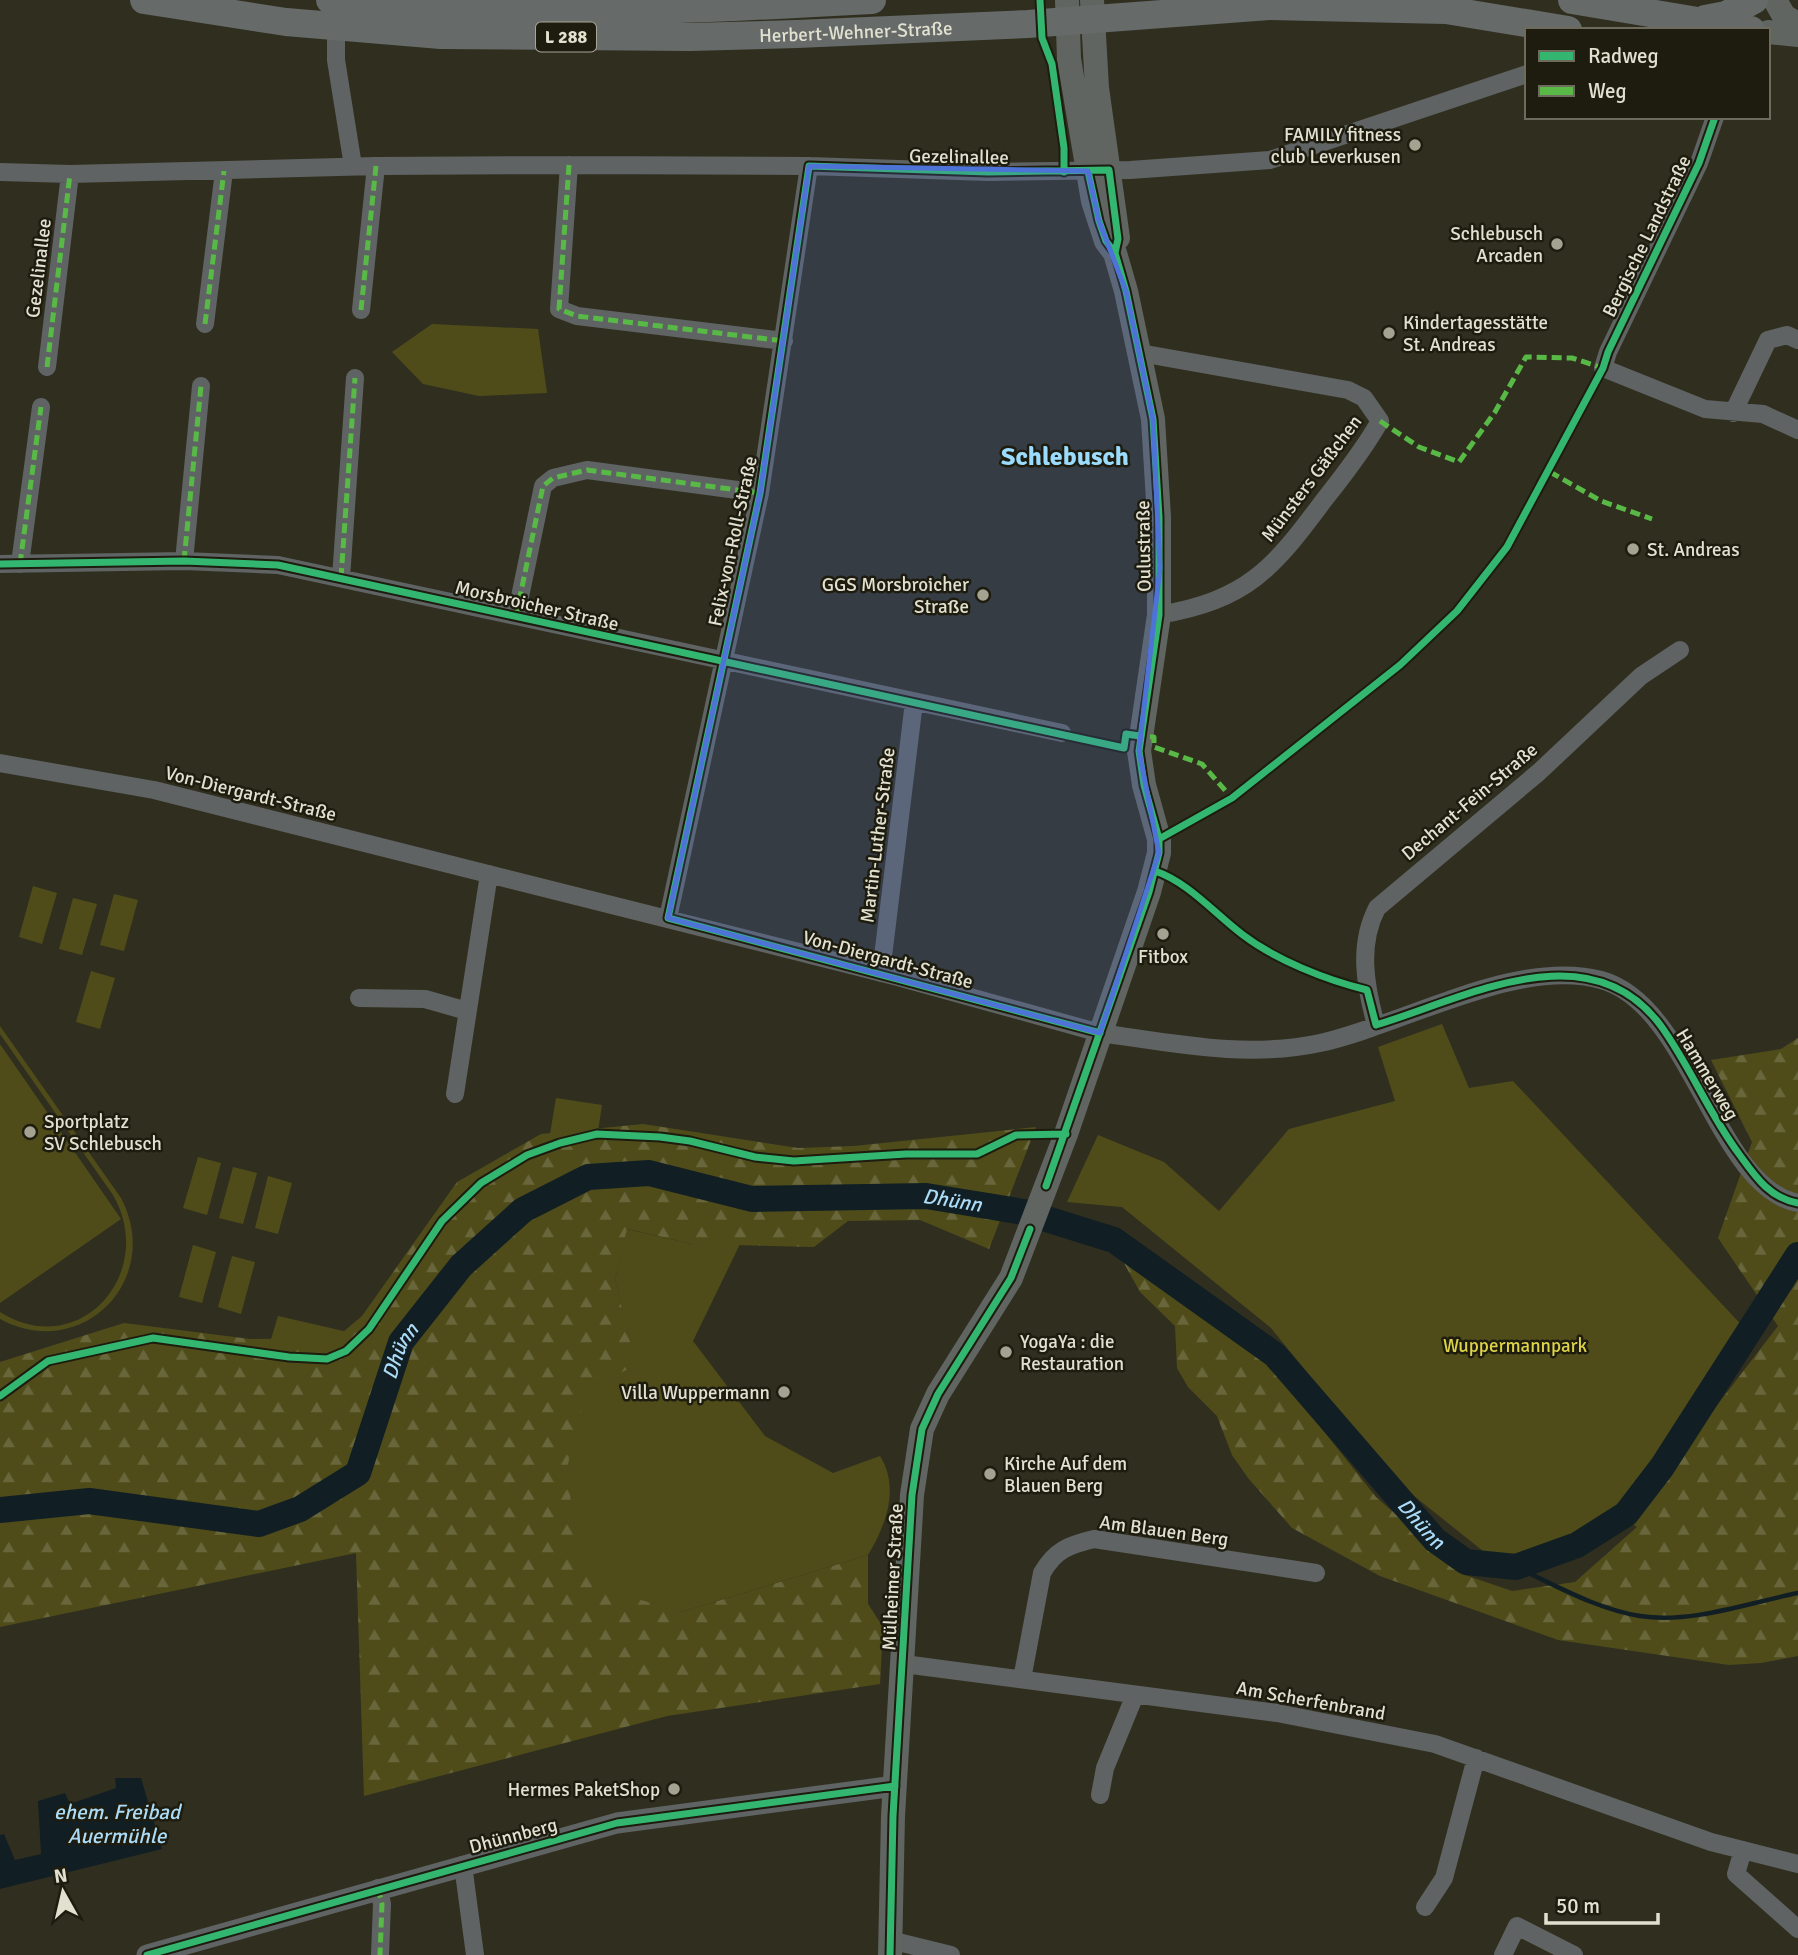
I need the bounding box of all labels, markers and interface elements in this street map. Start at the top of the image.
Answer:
street label: Herbert-Wehner-Straße [759,16,953,48]
road number: L 288 [536,22,596,52]
legend [1525,28,1770,119]
text: Radweg [1588,43,1659,69]
text: Weg [1588,78,1627,104]
place label: FAMILY fitness club Leverkusen [1271,123,1401,169]
marker: FAMILY fitness club Leverkusen [1407,137,1423,153]
street label: Gezelinallee [909,144,1009,170]
street label: Bergische Landstraße [1597,152,1696,321]
street label: Gezelinallee [21,217,57,319]
place label: Schlebusch Arcaden [1450,222,1543,268]
marker: Schlebusch Arcaden [1549,236,1565,252]
place label: Kindertagesstätte St. Andreas [1403,311,1548,357]
marker: Kindertagesstätte St. Andreas [1381,325,1397,341]
street label: Münsters Gäßchen [1256,410,1367,547]
district label: Schlebusch [1001,441,1129,473]
street label: Felix-von-Roll-Straße [703,454,763,629]
street label: Oulustraße [1131,500,1157,592]
place label: St. Andreas [1647,538,1740,562]
marker: St. Andreas [1625,541,1641,557]
place label: GGS Morsbroicher Straße [822,573,969,619]
street label: Morsbroicher Straße [453,575,621,636]
marker: GGS Morsbroicher Straße [975,587,991,603]
street label: Dechant-Fein-Straße [1397,738,1543,866]
street label: Martin-Luther-Straße [855,746,901,924]
street label: Von-Diergardt-Straße [163,761,339,827]
street label: Von-Diergardt-Straße [800,926,976,994]
marker: Fitbox [1155,926,1171,942]
place label: Fitbox [1138,945,1188,969]
street label: Hammerweg [1670,1024,1744,1125]
place label: Sportplatz SV Schlebusch [44,1110,162,1156]
marker: Sportplatz SV Schlebusch [22,1124,38,1140]
water label: Dhünn [921,1183,984,1218]
water label: Dhünn [377,1317,425,1383]
place label: YogaYa : die Restauration [1020,1330,1124,1376]
park label: Wuppermannpark [1443,1334,1588,1358]
marker: YogaYa : die Restauration [998,1344,1014,1360]
place label: Villa Wuppermann [621,1381,770,1405]
marker: Villa Wuppermann [776,1384,792,1400]
place label: Kirche Auf dem Blauen Berg [1004,1452,1127,1498]
marker: Kirche Auf dem Blauen Berg [982,1466,998,1482]
water label: Dhünn [1392,1493,1450,1556]
street label: Mülheimer Straße [877,1503,909,1651]
street label: Am Blauen Berg [1098,1510,1230,1552]
street label: Am Scherfenbrand [1234,1676,1387,1726]
place label: Hermes PaketShop [507,1778,660,1802]
marker: Hermes PaketShop [666,1781,682,1797]
water label: ehem. Freibad Auermühle [54,1799,183,1849]
street label: Dhünnberg [467,1813,560,1859]
north arrow [28,1857,98,1927]
text: N [53,1863,69,1889]
scale bar [1546,1882,1658,1926]
text: 50 m [1556,1893,1600,1919]

